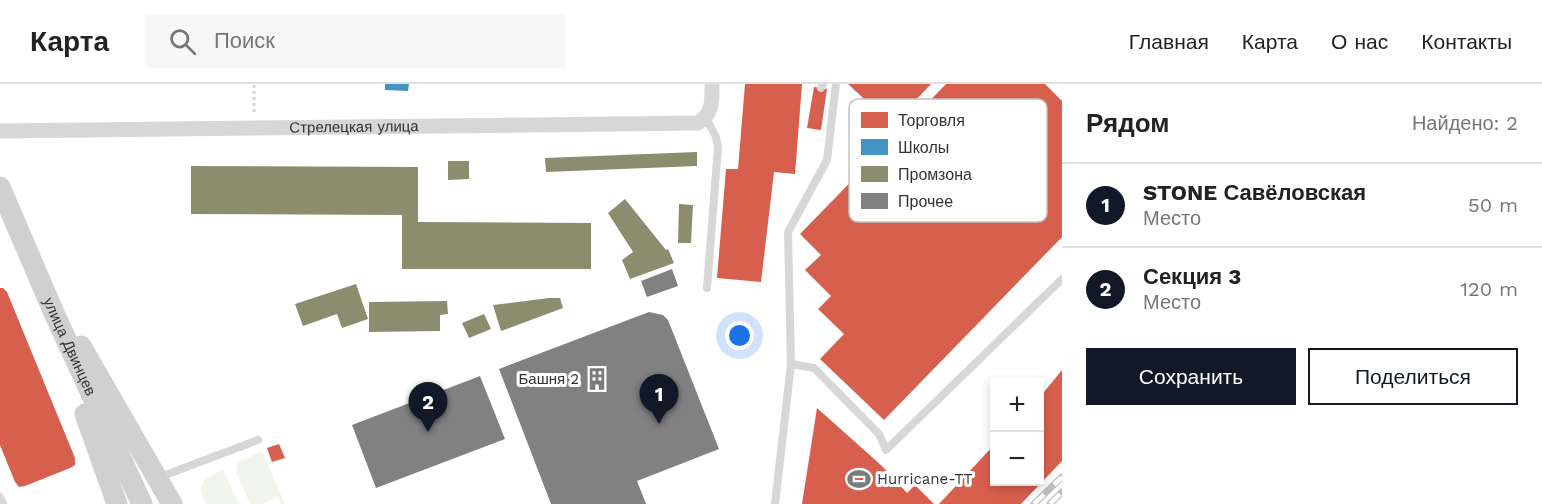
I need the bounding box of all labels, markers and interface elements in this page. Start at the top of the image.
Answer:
search box [145,14,565,68]
text: Карта [30,25,109,58]
icon: search [166,25,199,58]
text: Поиск [214,28,275,53]
text: Главная [1129,29,1209,54]
text: Карта [1242,29,1298,54]
text: О нас [1331,29,1388,54]
text: Контакты [1421,29,1512,54]
legend [849,99,1047,222]
text: Рядом [1086,108,1169,138]
text: Торговля [898,111,965,130]
text: Найдено: 2 [1412,111,1518,135]
street label: Стрелецкая улица [289,117,419,137]
text: Школы [898,138,949,157]
text: Промзона [898,165,972,184]
text: STONE Савёловская [1143,180,1366,205]
text: Прочее [898,192,953,211]
text: 1 [1101,193,1110,217]
text: 50 m [1468,193,1518,217]
text: Место [1143,206,1201,230]
text: Секция 3 [1143,264,1241,289]
text: 2 [1100,277,1111,301]
text: 120 m [1460,277,1518,301]
text: Место [1143,290,1201,314]
street label: улица Двинцев [39,295,100,398]
your location [725,321,754,350]
button: Сохранить [1086,348,1296,405]
button: Поделиться [1308,348,1518,405]
building icon: Башня 2 [584,366,610,392]
place label: Башня 2 [519,370,579,388]
pin: 1 [640,374,678,424]
map controls [990,378,1044,486]
button: + [990,378,1044,432]
pin: 2 [408,382,448,432]
button: − [990,432,1044,486]
sports icon: Hurricane-TT [846,466,872,492]
place label: Hurricane-TT [877,470,973,488]

